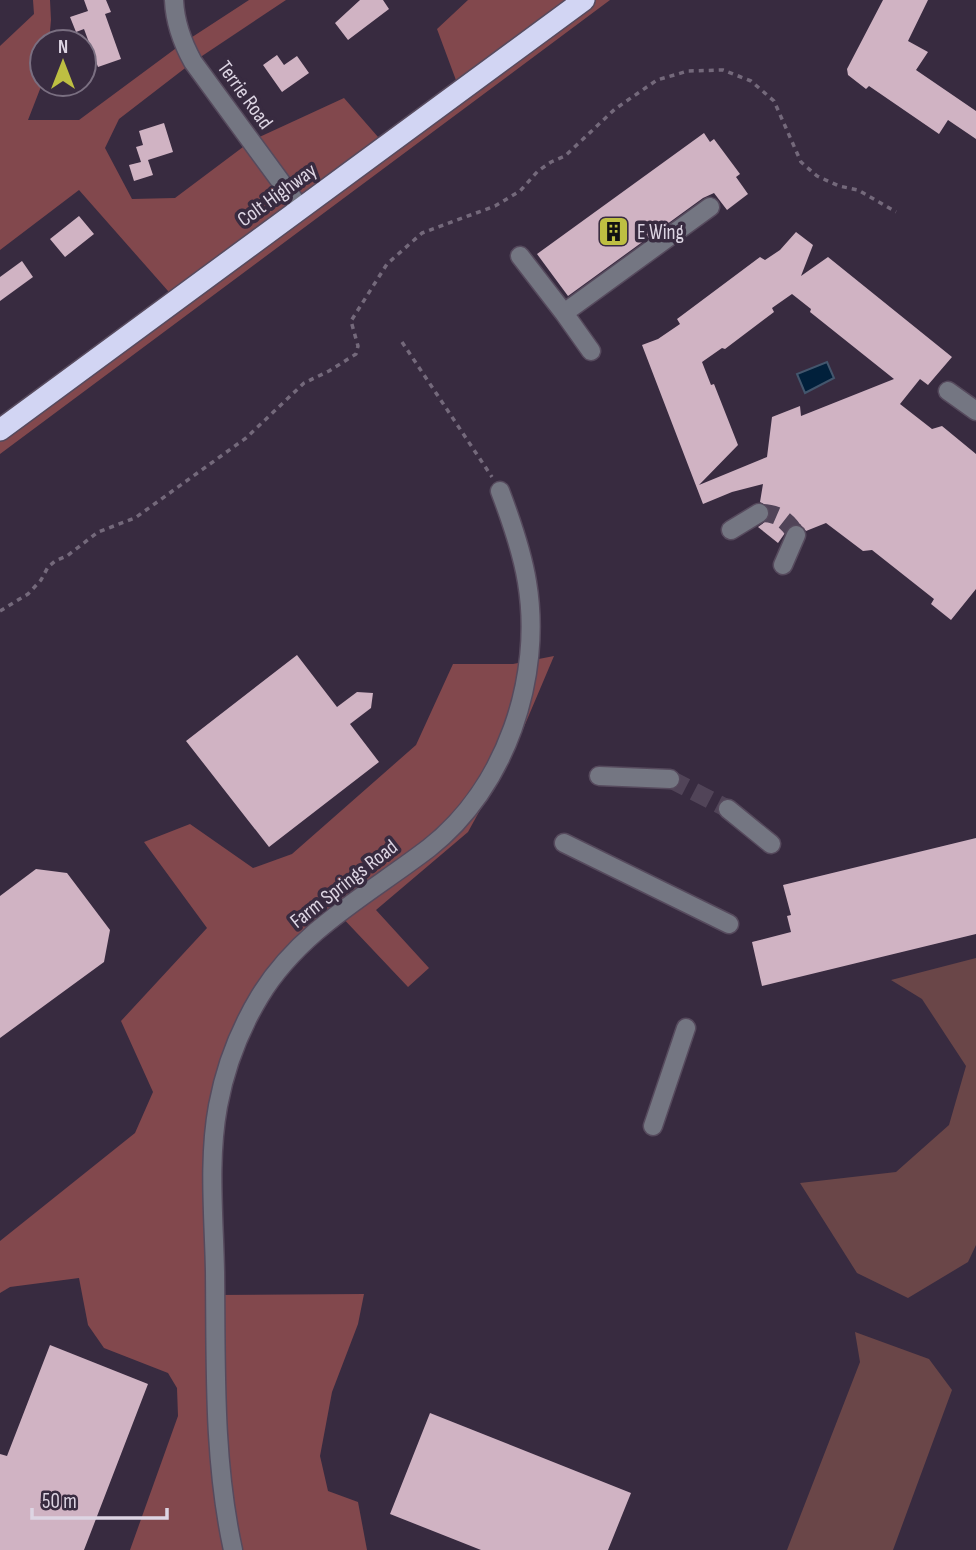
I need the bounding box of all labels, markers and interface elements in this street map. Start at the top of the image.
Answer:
north arrow [28,28,98,98]
text: N [58,36,68,59]
street label: Terrie Road [212,56,278,134]
street label: Colt Highway [232,158,322,232]
building icon: E Wing [597,215,631,249]
place label: E Wing [637,220,684,245]
street label: Farm Springs Road [285,834,403,934]
scale bar [32,1476,166,1520]
text: 50 m [42,1489,77,1514]

